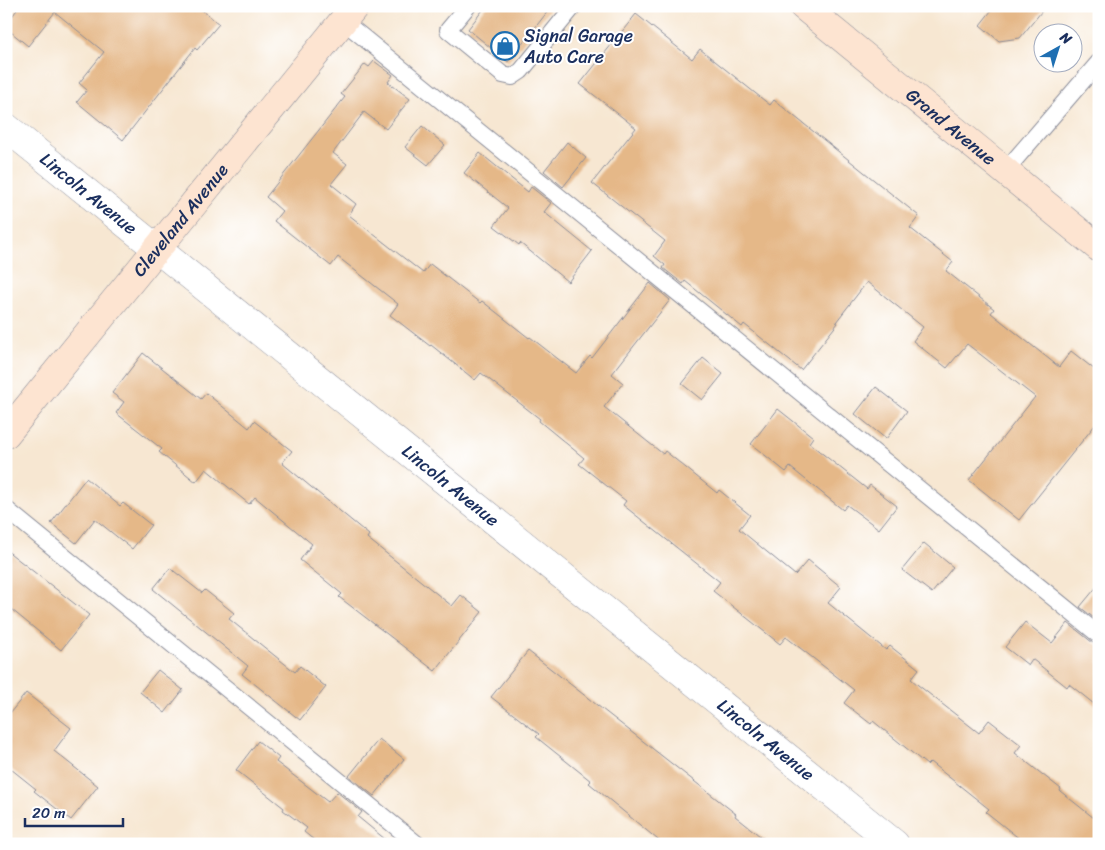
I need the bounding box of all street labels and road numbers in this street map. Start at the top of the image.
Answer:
street label: Grand Avenue [898,80,1003,174]
street label: Lincoln Avenue [32,144,145,243]
street label: Cleveland Avenue [124,156,237,284]
street label: Lincoln Avenue [394,436,507,535]
street label: Lincoln Avenue [710,690,822,789]

